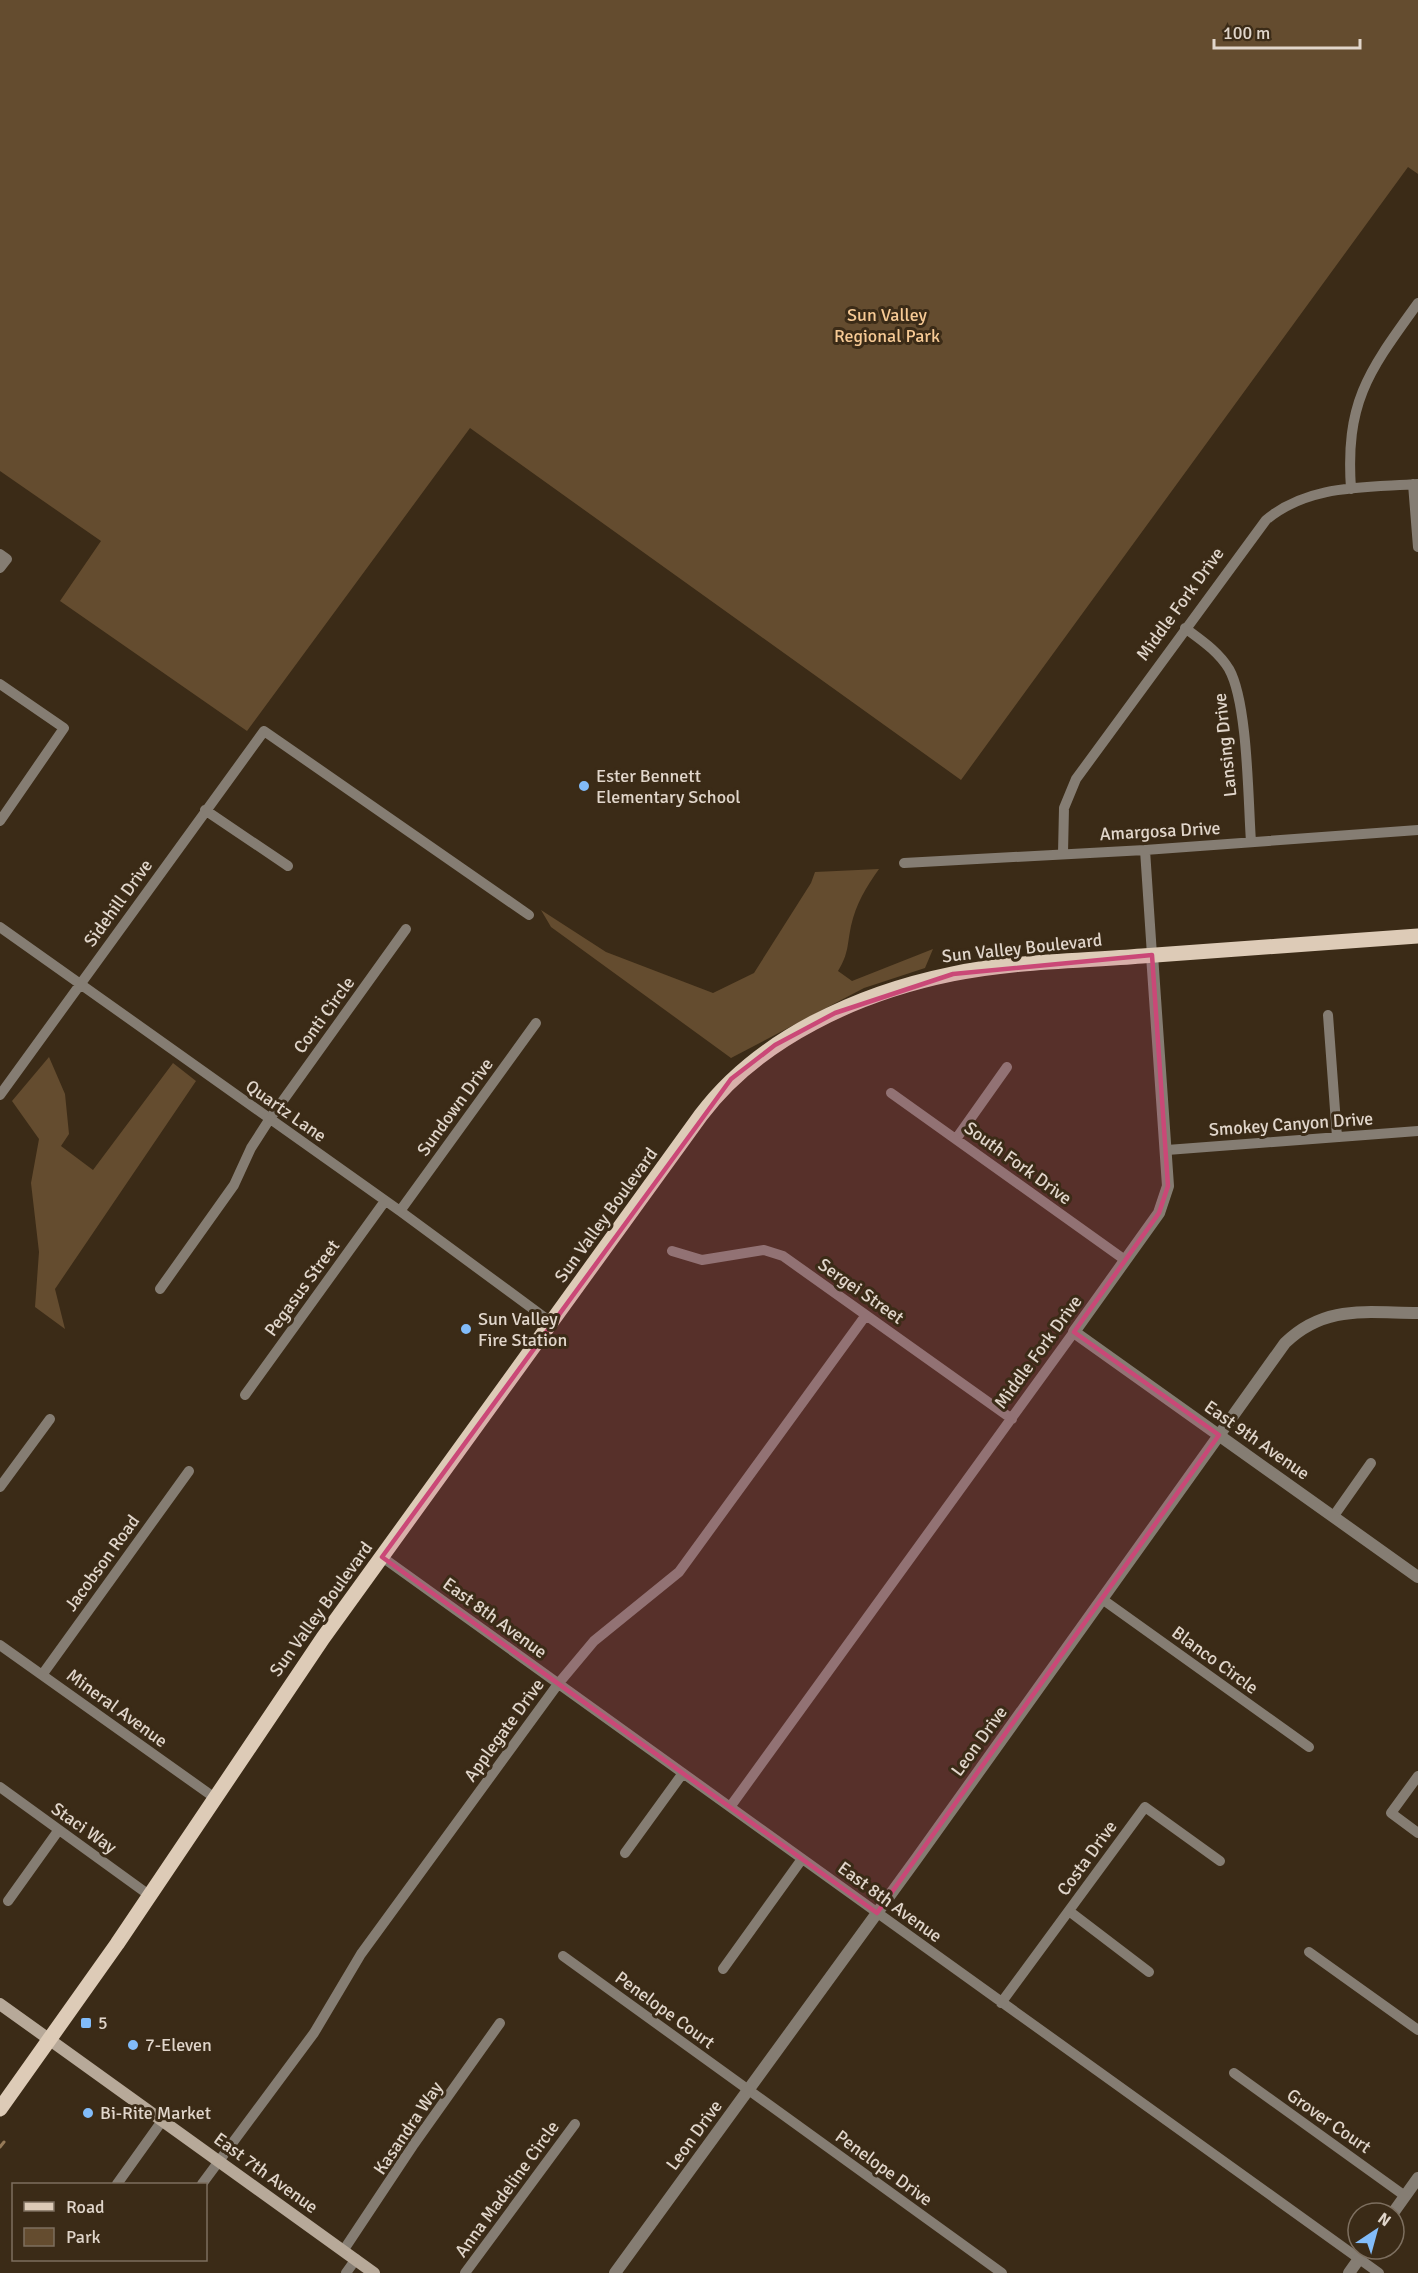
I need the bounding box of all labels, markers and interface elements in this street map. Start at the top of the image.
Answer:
scale bar [1214,12,1360,50]
text: 100 m [1223,22,1270,44]
park label: Sun Valley Regional Park [834,304,940,347]
street label: Middle Fork Drive [1132,543,1228,665]
street label: Lansing Drive [1209,692,1241,798]
place label: Ester Bennett Elementary School [596,765,741,808]
marker: Ester Bennett Elementary School [577,779,591,793]
street label: Amargosa Drive [1099,817,1221,845]
street label: Sidehill Drive [79,855,157,951]
street label: Sun Valley Boulevard [941,929,1103,967]
street label: Conti Circle [289,972,359,1058]
street label: Sundown Drive [412,1054,498,1160]
street label: Quartz Lane [241,1075,331,1147]
street label: Smokey Canyon Drive [1208,1107,1374,1141]
street label: South Fork Drive [960,1117,1076,1209]
street label: Sun Valley Boulevard [550,1143,662,1287]
street label: Pegasus Street [260,1235,344,1341]
street label: Sergei Street [814,1253,908,1329]
street label: Middle Fork Drive [990,1291,1086,1413]
place label: Sun Valley Fire Station [478,1308,567,1351]
marker: Sun Valley Fire Station [459,1322,473,1336]
street label: East 9th Avenue [1200,1396,1314,1484]
street label: Jacobson Road [60,1511,144,1615]
street label: Sun Valley Boulevard [265,1537,377,1681]
street label: East 8th Avenue [439,1573,551,1663]
street label: Blanco Circle [1167,1621,1263,1699]
street label: Mineral Avenue [62,1664,172,1752]
street label: Applegate Drive [459,1674,549,1786]
street label: Leon Drive [946,1702,1012,1780]
street label: Staci Way [47,1798,121,1859]
street label: Costa Drive [1052,1816,1122,1900]
street label: East 8th Avenue [834,1857,946,1947]
street label: Penelope Court [611,1966,719,2054]
place label: 5 [98,2012,108,2034]
marker: 5 [79,2016,93,2030]
place label: 7-Eleven [145,2034,212,2056]
marker: 7-Eleven [126,2038,140,2052]
street label: Kasandra Way [369,2077,448,2179]
street label: Grover Court [1283,2084,1375,2158]
street label: Leon Drive [661,2096,727,2174]
place label: Bi-Rite Market [100,2102,211,2124]
marker: Bi-Rite Market [81,2106,95,2120]
street label: Anna Madeline Circle [450,2116,564,2262]
street label: Penelope Drive [831,2125,937,2211]
street label: East 7th Avenue [210,2128,322,2218]
legend [12,2183,207,2261]
text: Road [66,2196,105,2218]
north arrow [1346,2201,1406,2261]
text: N [1374,2208,1395,2231]
text: Park [66,2226,101,2248]

